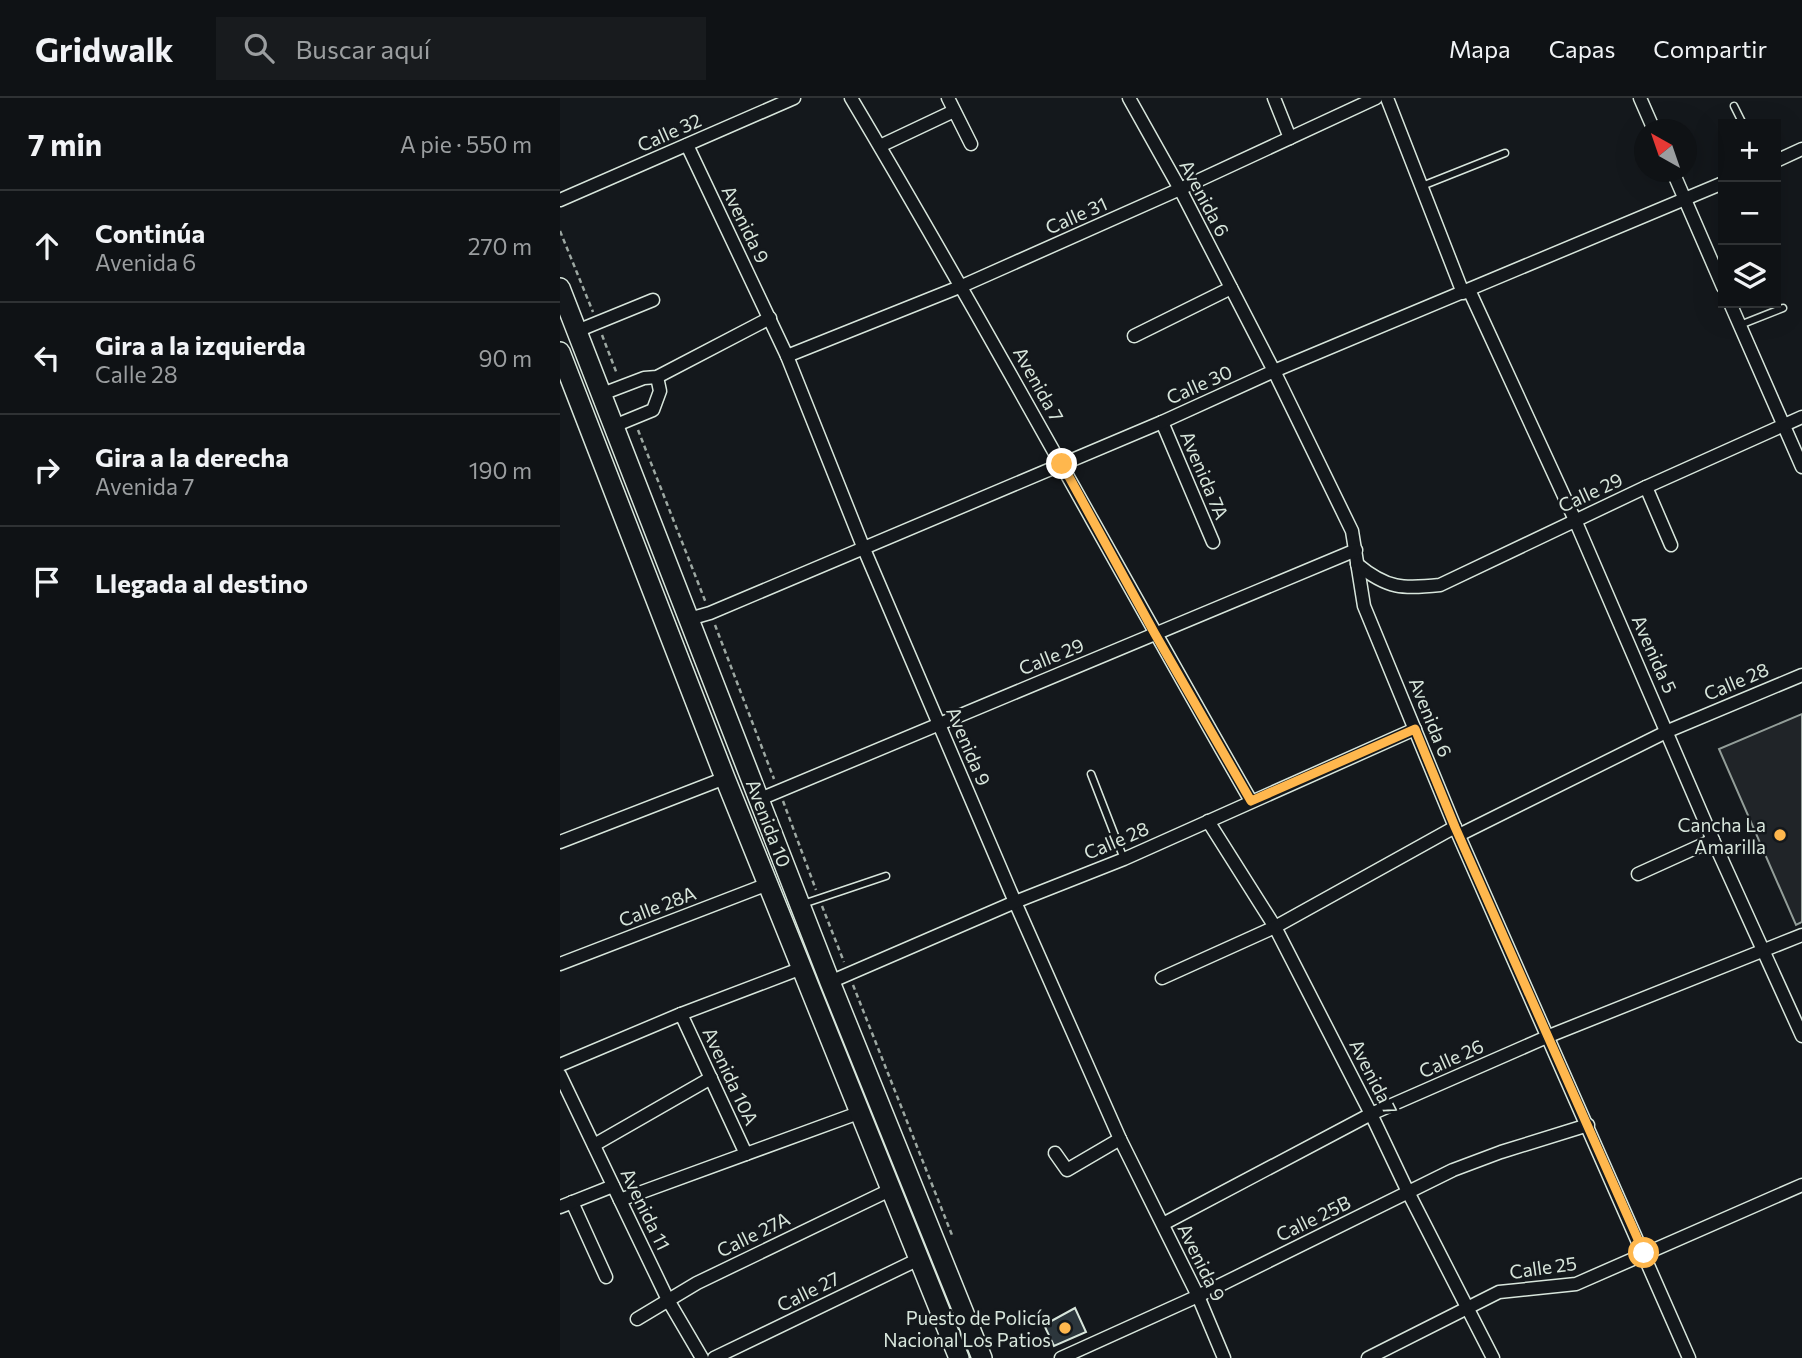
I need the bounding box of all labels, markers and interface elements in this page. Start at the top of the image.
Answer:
search box [216,17,706,80]
text: Gridwalk [35,28,174,69]
icon: search [240,29,278,67]
text: Buscar aquí [296,33,431,64]
text: Mapa [1449,34,1511,63]
text: Capas [1549,34,1615,63]
text: Compartir [1653,34,1767,63]
street label: Calle 32 [633,108,705,156]
north arrow [1634,119,1697,182]
map controls [1718,119,1781,308]
button: + [1718,119,1781,182]
text: 7 min [28,125,102,162]
text: A pie · 550 m [400,130,532,158]
street label: Avenida 6 [1175,156,1235,240]
street label: Avenida 9 [717,181,775,267]
button: − [1718,182,1781,245]
street label: Calle 31 [1042,191,1110,239]
text: Continúa [95,217,205,248]
icon: ahead [28,227,66,265]
text: 270 m [468,232,532,260]
button: layers [1718,245,1781,308]
text: Avenida 6 [95,248,196,276]
text: Gira a la izquierda [95,329,306,360]
icon: left [28,339,66,377]
street label: Avenida 7 [1009,342,1069,426]
text: 90 m [479,344,532,372]
street label: Calle 30 [1163,359,1235,409]
text: Calle 28 [95,360,178,388]
street label: Avenida 7A [1176,427,1234,523]
text: Gira a la derecha [95,441,289,472]
route end [1046,448,1077,479]
icon: right [28,451,66,489]
text: 190 m [469,456,532,484]
street label: Calle 29 [1554,467,1626,517]
text: Avenida 7 [95,472,194,500]
icon: arrive [28,563,66,601]
text: Llegada al destino [95,567,308,598]
street label: Avenida 5 [1628,611,1682,697]
street label: Calle 29 [1015,633,1087,679]
street label: Calle 28 [1700,657,1772,705]
street label: Avenida 6 [1405,674,1457,760]
street label: Avenida 9 [942,703,996,789]
street label: Avenida 10 [742,776,796,870]
place label: Cancha La Amarilla [1677,813,1766,858]
street label: Calle 28 [1080,816,1152,864]
marker: Cancha La Amarilla [1772,827,1788,843]
street label: Calle 28A [615,881,699,931]
street label: Avenida 10A [698,1023,764,1129]
street label: Calle 26 [1415,1034,1487,1082]
street label: Avenida 7 [1345,1035,1403,1119]
street label: Avenida 11 [616,1164,676,1254]
street label: Calle 25B [1272,1190,1354,1246]
street label: Calle 27A [713,1207,793,1261]
street label: Avenida 9 [1173,1219,1231,1305]
route start [1628,1237,1659,1268]
street label: Calle 25 [1508,1251,1578,1283]
street label: Calle 27 [773,1266,843,1316]
place label: Puesto de Policía Nacional Los Patios [883,1306,1051,1351]
marker: Puesto de Policía Nacional Los Patios [1057,1320,1073,1336]

